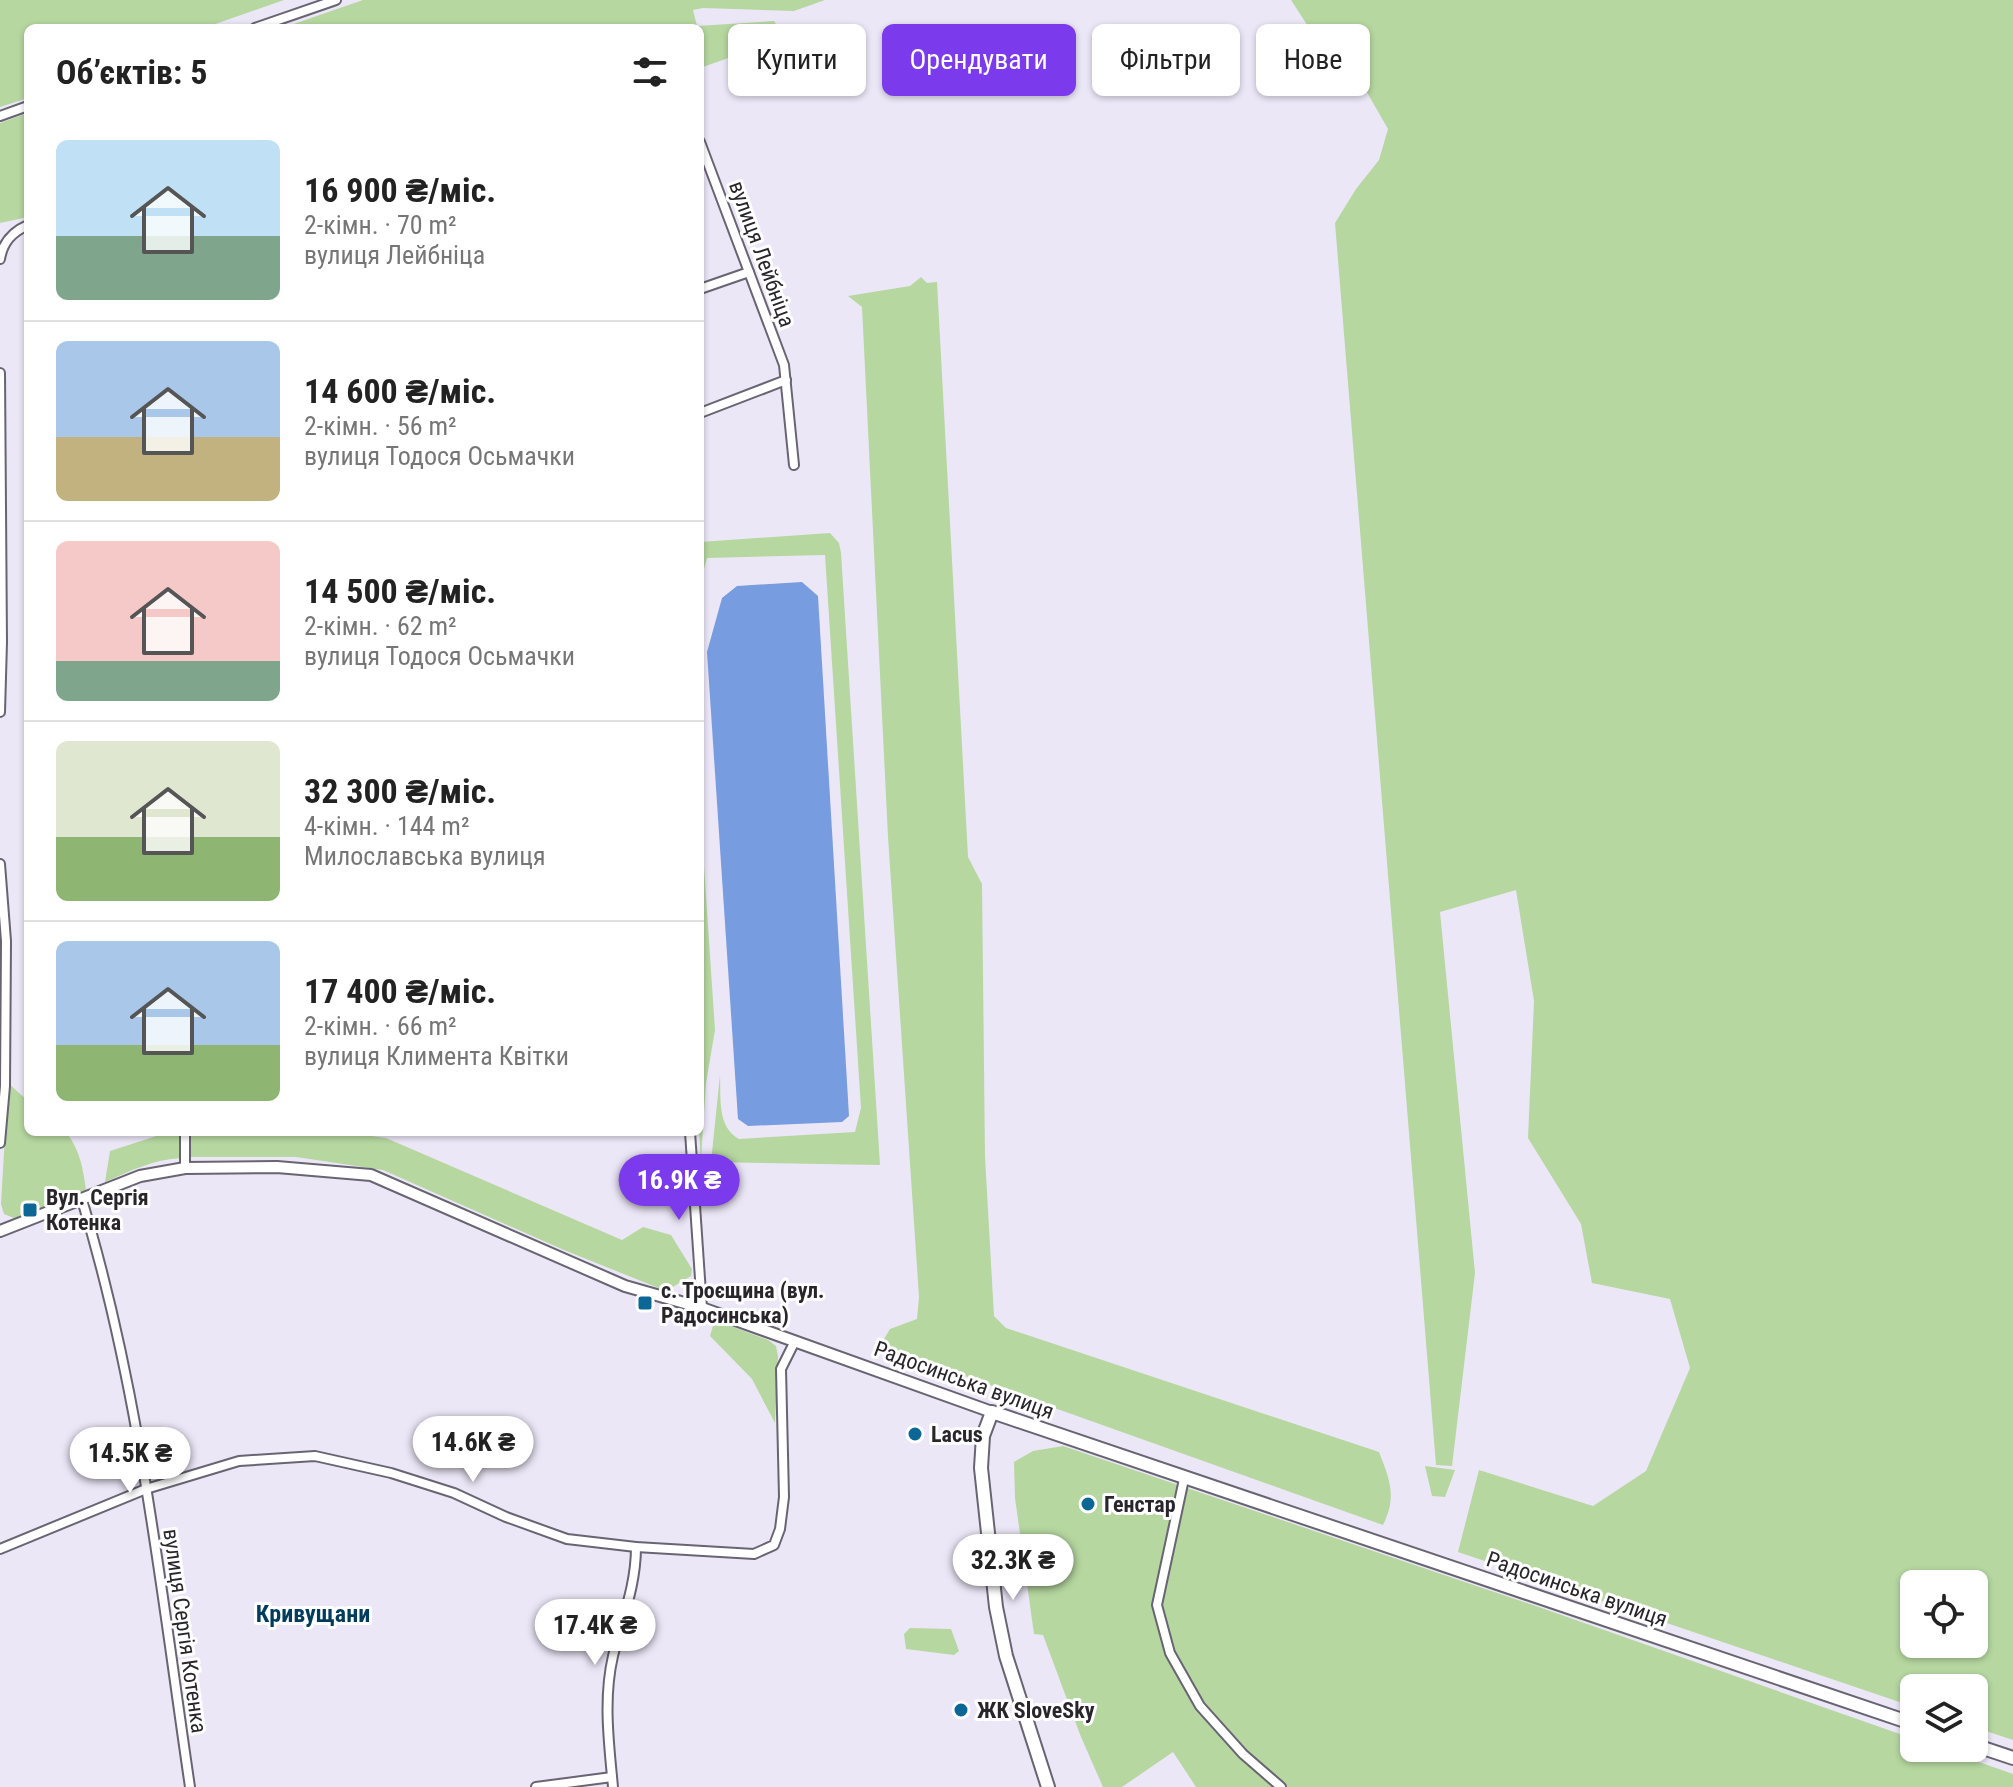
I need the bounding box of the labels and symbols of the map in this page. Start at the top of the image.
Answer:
street label: вулиця Лейбніца [724,178,800,330]
pin: 16.9K ₴ [605,1154,753,1222]
place label: Вул. Сергія Котенка [46,1185,149,1235]
marker: Вул. Сергія Котенка [21,1201,39,1219]
place label: с. Троєщина (вул. Радосинська) [661,1278,824,1328]
marker: с. Троєщина (вул. Радосинська) [636,1294,654,1312]
street label: Радосинська вулиця [871,1336,1057,1424]
pin: 14.6K ₴ [399,1416,547,1484]
place label: Lacus [931,1422,983,1447]
marker: Lacus [906,1425,924,1443]
pin: 14.5K ₴ [56,1427,204,1495]
place label: Генстар [1104,1492,1176,1517]
marker: Генстар [1079,1495,1097,1513]
street label: вулиця Сергія Котенка [158,1527,212,1735]
pin: 32.3K ₴ [939,1534,1087,1602]
street label: Радосинська вулиця [1483,1546,1671,1632]
pin: 17.4K ₴ [521,1599,669,1667]
district label: Кривущани [256,1600,370,1628]
place label: ЖК SloveSky [977,1698,1095,1723]
marker: ЖК SloveSky [952,1701,970,1719]

